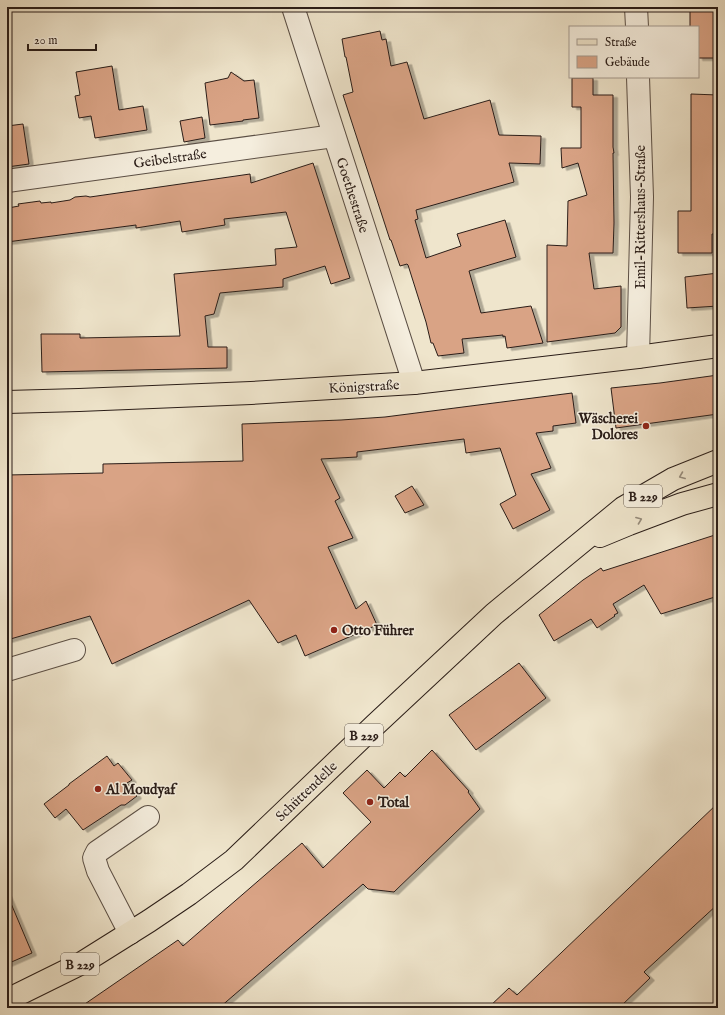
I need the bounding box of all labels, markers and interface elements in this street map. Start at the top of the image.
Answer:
scale bar [28,26,96,52]
legend [569,26,699,78]
text: 20 m [34,33,57,48]
text: Straße [605,35,637,50]
text: Gebäude [605,55,650,70]
street label: Emil-Rittershaus-Straße [632,144,650,289]
street label: Geibelstraße [132,145,208,173]
street label: Goethestraße [331,155,373,236]
street label: Königstraße [328,376,401,398]
place label: Wäscherei Dolores [578,410,638,444]
marker: Wäscherei Dolores [641,421,651,431]
one-way arrow [678,471,685,479]
road number: B 229 [624,485,662,507]
one-way arrow [635,516,642,524]
place label: Otto Führer [342,622,415,640]
marker: Otto Führer [329,625,339,635]
road number: B 229 [345,724,383,746]
street label: Schüttendelle [272,757,342,826]
place label: Al Moudyaf [105,781,178,799]
marker: Al Moudyaf [93,784,103,794]
place label: Total [377,794,410,812]
marker: Total [365,797,375,807]
road number: B 229 [61,953,99,975]

